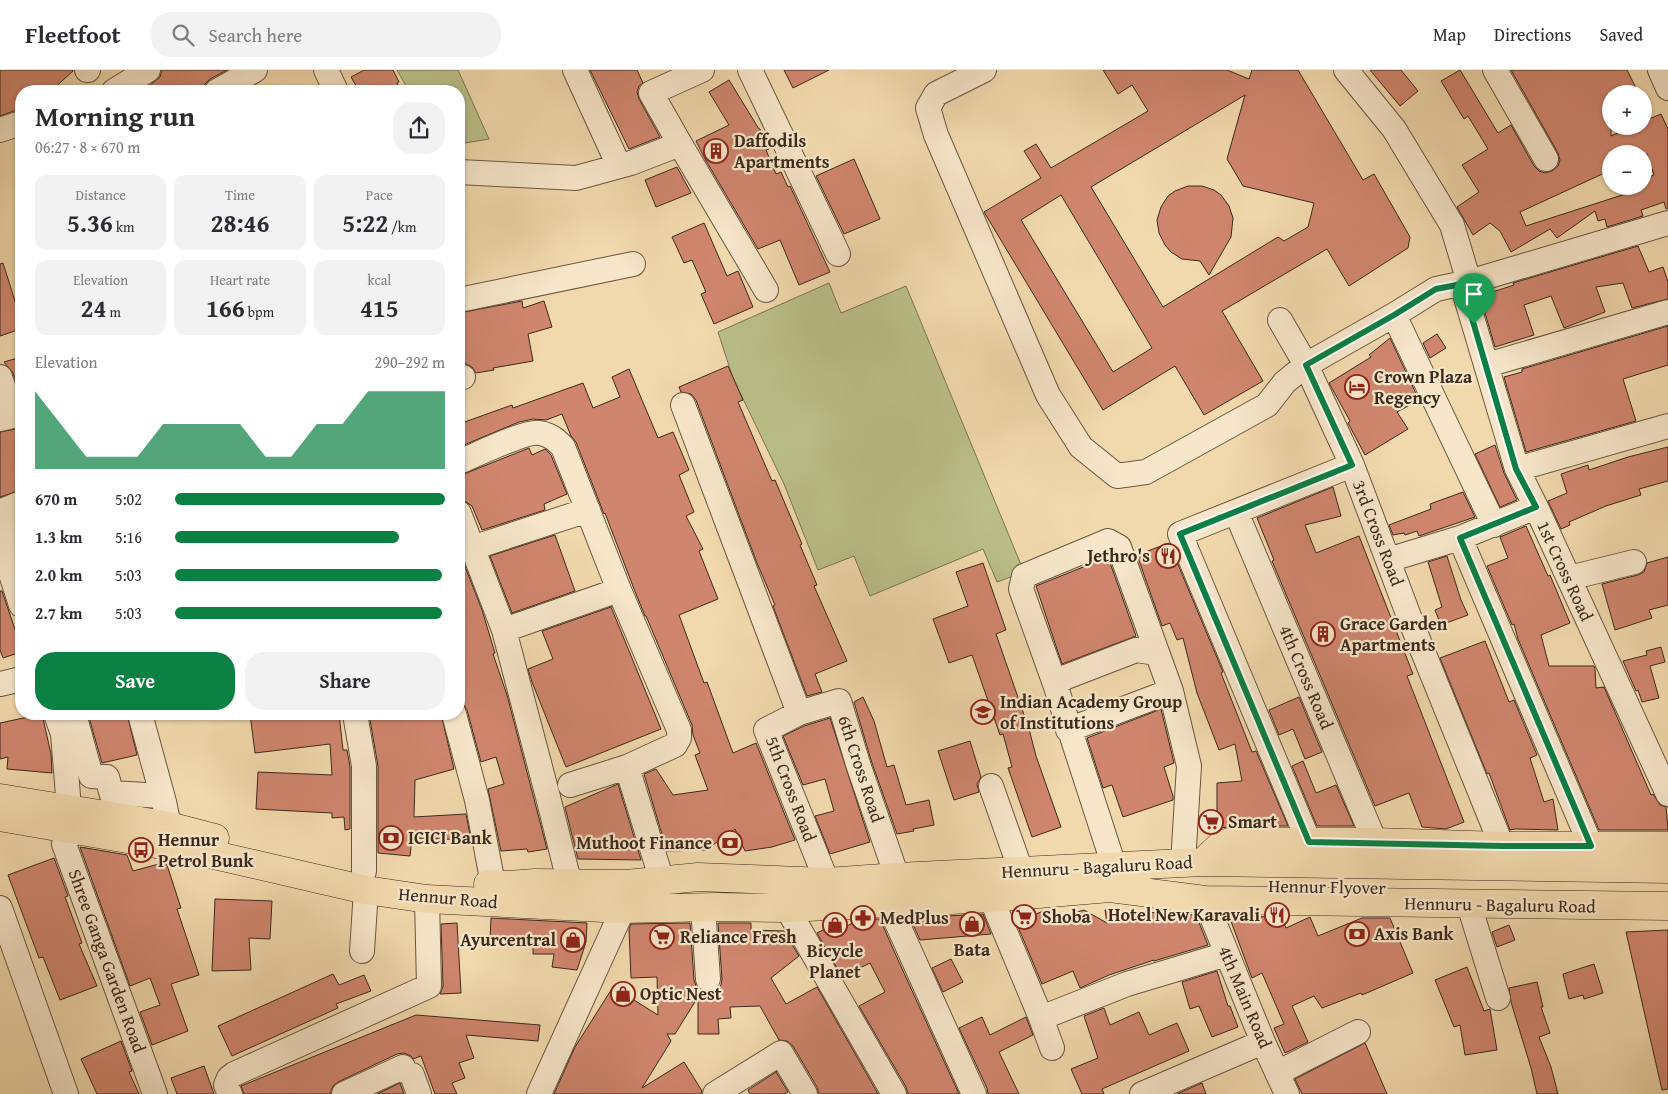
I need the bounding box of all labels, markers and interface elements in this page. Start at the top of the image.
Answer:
search box [151,12,501,57]
text: Fleetfoot [25,17,121,52]
icon: search [169,21,197,49]
text: Search here [209,21,302,49]
text: Map [1433,21,1466,48]
text: Directions [1494,21,1571,48]
text: Saved [1599,21,1643,48]
map controls [1602,85,1652,195]
button: + [1602,85,1652,135]
text: Morning run [35,95,195,136]
button: share [393,102,445,154]
place label: Daffodils Apartments [734,127,830,175]
text: 06:27 · 8 × 670 m [35,135,140,159]
building icon: Daffodils Apartments [703,138,729,164]
button: − [1602,145,1652,195]
text: Distance [76,185,126,205]
text: Time [225,185,255,205]
text: Pace [366,185,393,205]
text: 5.36 [67,205,113,241]
text: 28:46 [211,205,269,241]
text: 5:22 [342,205,388,241]
text: km [113,217,134,237]
text: /km [388,217,416,237]
text: Elevation [73,270,128,290]
text: Heart rate [210,270,270,290]
text: kcal [367,270,391,290]
pin [1453,273,1495,324]
icon: arrive [1460,280,1488,308]
text: 24 [80,290,106,326]
text: 166 [206,290,245,326]
text: 415 [360,290,399,326]
text: m [106,302,121,322]
text: bpm [245,302,274,322]
text: Elevation [35,350,98,374]
text: 290–292 m [375,350,445,374]
place label: Crown Plaza Regency [1374,363,1473,411]
hotel icon: Crown Plaza Regency [1344,374,1370,400]
street label: 3rd Cross Road [1346,476,1411,590]
text: 670 m [35,487,77,511]
text: 5:02 [115,487,142,511]
street label: 1st Cross Road [1530,516,1601,626]
text: 1.3 km [35,525,82,549]
text: 5:16 [115,525,142,549]
place label: Jethro's [1084,542,1150,569]
restaurant icon: Jethro's [1155,543,1181,569]
text: 2.0 km [35,563,82,587]
text: 5:03 [115,563,142,587]
text: 2.7 km [35,601,82,625]
text: 5:03 [115,601,142,625]
place label: Grace Garden Apartments [1340,610,1448,658]
street label: 4th Cross Road [1272,620,1341,734]
building icon: Grace Garden Apartments [1310,621,1336,647]
button: Save [35,652,235,710]
button: Share [245,652,445,710]
place label: Indian Academy Group of Institutions [1000,688,1182,736]
school or university icon: Indian Academy Group of Institutions [970,699,996,725]
street label: 6th Cross Road [831,712,892,826]
street label: 5th Cross Road [759,732,824,846]
place label: Smart [1228,808,1277,835]
supermarket icon: Smart [1198,809,1224,835]
place label: ICICI Bank [408,824,493,851]
bank icon: ICICI Bank [378,825,404,851]
place label: Hennur Petrol Bunk [158,826,254,874]
place label: Muthoot Finance [576,829,712,856]
bank icon: Muthoot Finance [717,830,743,856]
bus stop icon: Hennur Petrol Bunk [128,837,154,863]
street label: Hennuru - Bagaluru Road [1001,848,1194,885]
street label: Shree Ganga Garden Road [62,865,153,1057]
street label: Hennur Flyover [1268,872,1387,901]
street label: Hennur Road [397,880,499,915]
street label: Hennuru - Bagaluru Road [1404,889,1596,920]
place label: Hotel New Karavali [1108,901,1260,928]
restaurant icon: Hotel New Karavali [1264,902,1290,928]
place label: Shoba [1042,903,1092,930]
place label: MedPlus [880,904,949,931]
supermarket icon: Shoba [1011,904,1037,930]
pharmacy icon: MedPlus [850,905,876,931]
shop icon: Bata [959,911,985,937]
shop icon: Bicycle Planet [822,912,848,938]
place label: Axis Bank [1374,920,1454,947]
bank icon: Axis Bank [1344,921,1370,947]
place label: Reliance Fresh [680,923,797,950]
supermarket icon: Reliance Fresh [649,924,675,950]
place label: Ayurcentral [460,926,556,953]
shop icon: Ayurcentral [560,927,586,953]
place label: Bata [954,936,991,963]
place label: Bicycle Planet [807,937,864,985]
street label: 4th Main Road [1212,941,1279,1053]
place label: Optic Nest [640,980,722,1007]
shop icon: Optic Nest [610,981,636,1007]

